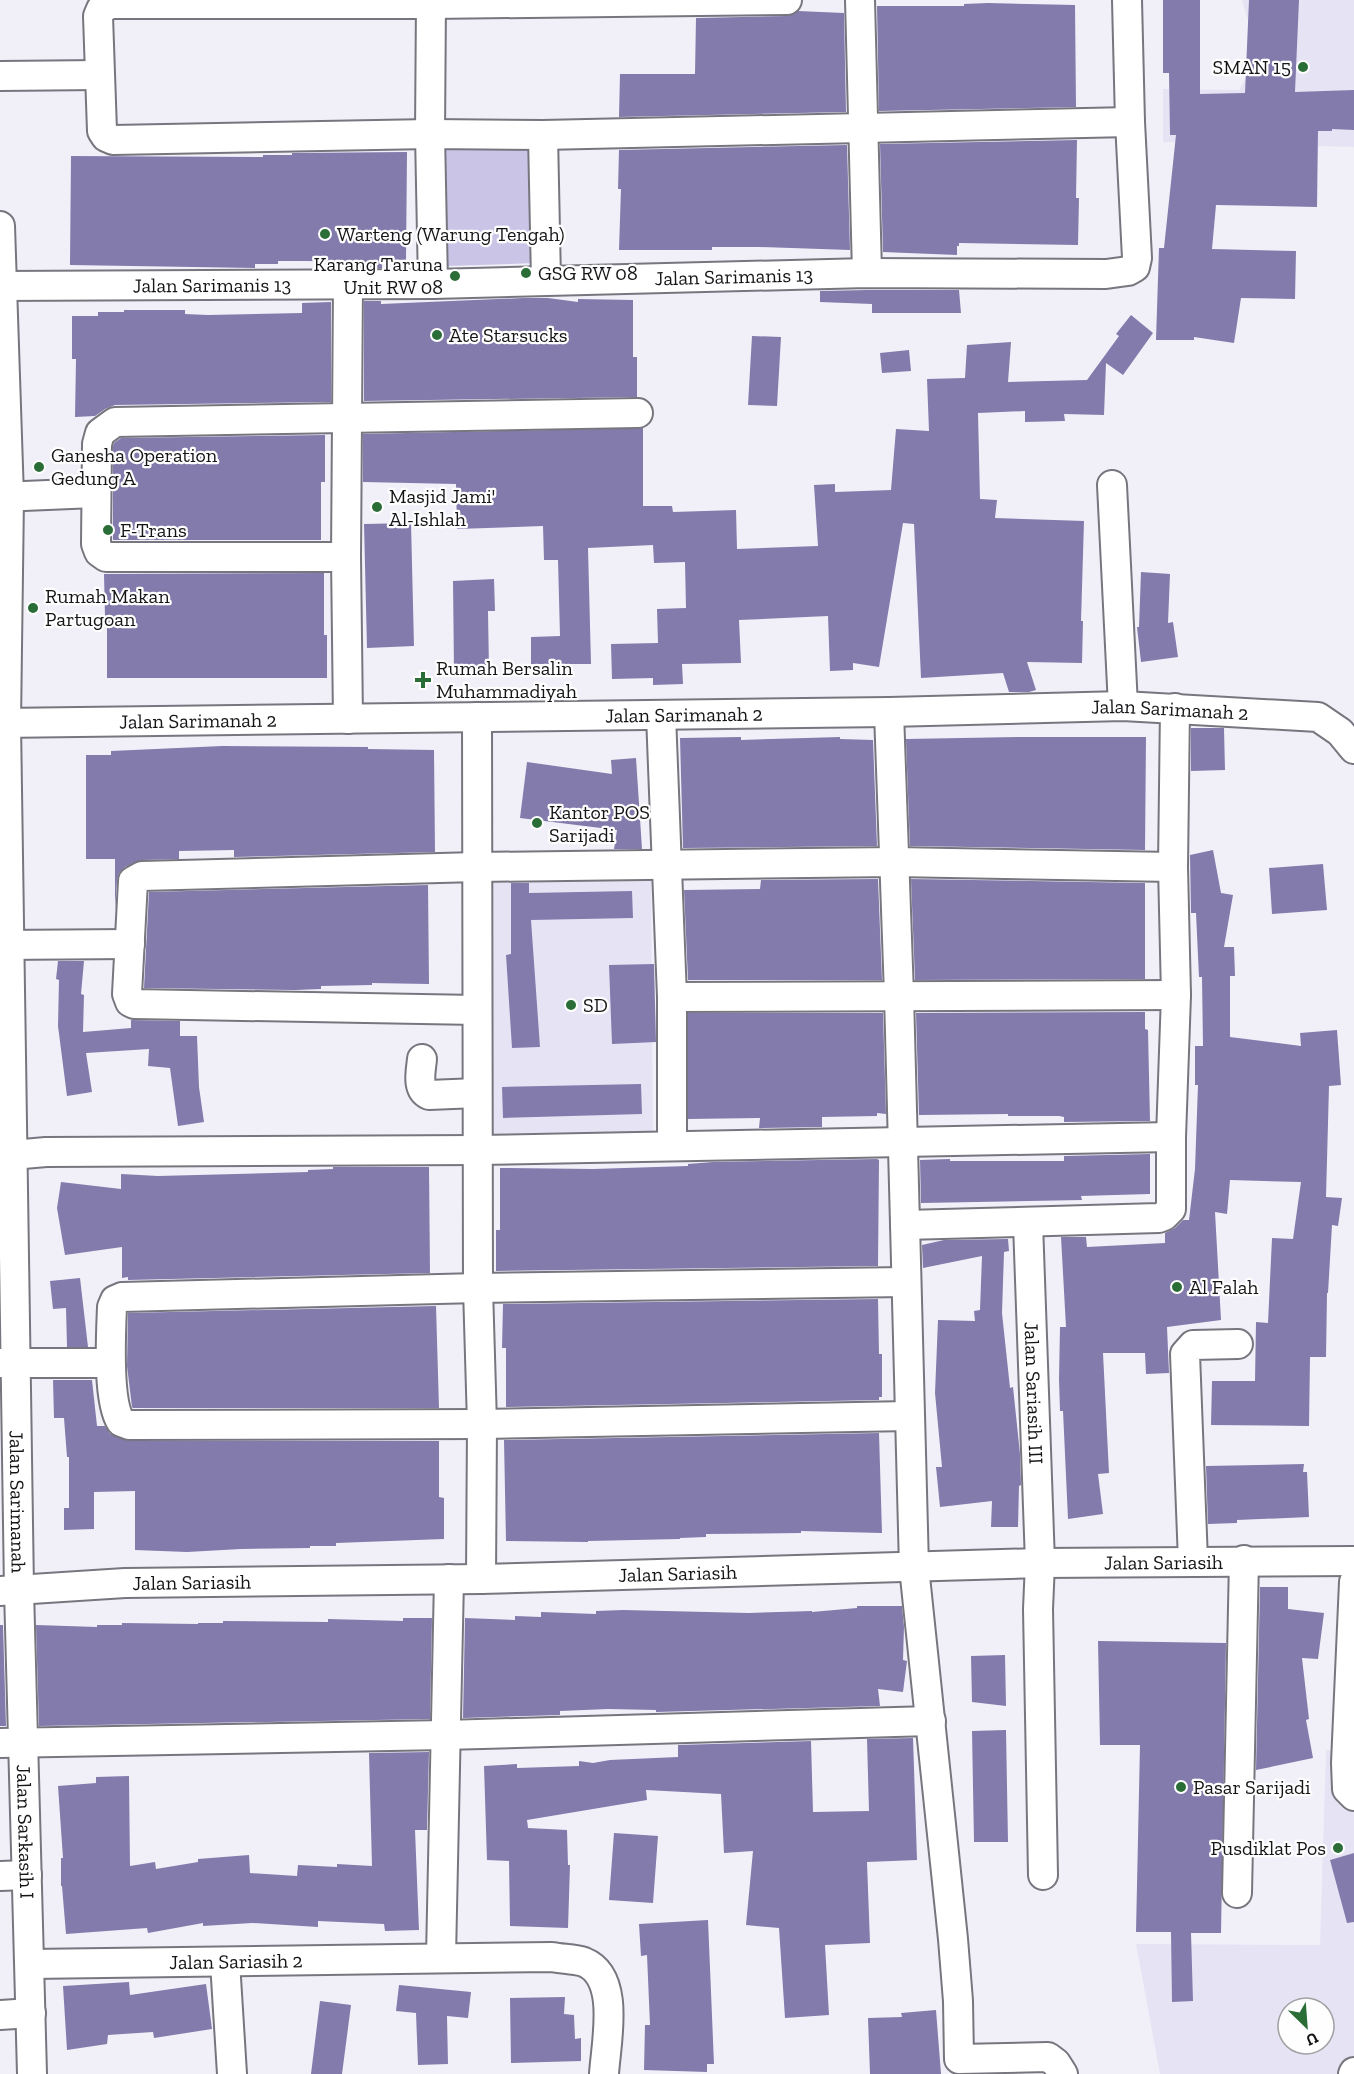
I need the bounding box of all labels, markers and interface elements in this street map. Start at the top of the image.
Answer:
place label: SMAN 15 [1213,55,1291,79]
marker: SMAN 15 [1296,60,1310,74]
place label: Warteng (Warung Tengah) [337,222,565,246]
marker: Warteng (Warung Tengah) [318,227,332,241]
place label: Karang Taruna Unit RW 08 [314,252,443,299]
place label: GSG RW 08 [538,261,638,285]
street label: Jalan Sarimanis 13 [654,262,813,290]
marker: GSG RW 08 [519,266,533,280]
marker: Karang Taruna Unit RW 08 [448,269,462,283]
street label: Jalan Sarimanis 13 [133,273,291,297]
place label: Ate Starsucks [449,323,568,347]
marker: Ate Starsucks [430,328,444,342]
place label: Ganesha Operation Gedung A [51,443,218,490]
marker: Ganesha Operation Gedung A [32,460,46,474]
place label: Masjid Jami' Al-Ishlah [389,484,495,531]
marker: Masjid Jami' Al-Ishlah [370,500,384,514]
place label: F-Trans [120,518,187,542]
marker: F-Trans [101,523,115,537]
place label: Rumah Makan Partugoan [45,584,170,631]
marker: Rumah Makan Partugoan [26,601,40,615]
place label: Rumah Bersalin Muhammadiyah [436,656,578,703]
marker: Rumah Bersalin Muhammadiyah [414,671,432,689]
street label: Jalan Sarimanah 2 [1091,694,1249,725]
street label: Jalan Sarimanah 2 [605,702,763,728]
street label: Jalan Sarimanah 2 [119,708,277,734]
place label: Kantor POS Sarijadi [549,800,650,847]
marker: Kantor POS Sarijadi [530,816,544,830]
place label: SD [583,993,608,1017]
marker: SD [564,998,578,1012]
place label: Al Falah [1189,1275,1259,1299]
marker: Al Falah [1170,1280,1184,1294]
street label: Jalan Sariasih III [1019,1321,1049,1465]
street label: Jalan Sarimanah [5,1430,31,1574]
street label: Jalan Sariasih [1104,1550,1224,1575]
street label: Jalan Sariasih [618,1560,738,1587]
street label: Jalan Sariasih [132,1570,252,1595]
street label: Jalan Sarkasih I [12,1764,39,1899]
place label: Pasar Sarijadi [1193,1775,1311,1799]
marker: Pasar Sarijadi [1174,1780,1188,1794]
place label: Pusdiklat Pos [1211,1836,1326,1860]
marker: Pusdiklat Pos [1331,1841,1345,1855]
street label: Jalan Sariasih 2 [169,1948,303,1974]
north arrow [1276,1996,1336,2056]
text: U [1302,2028,1321,2050]

